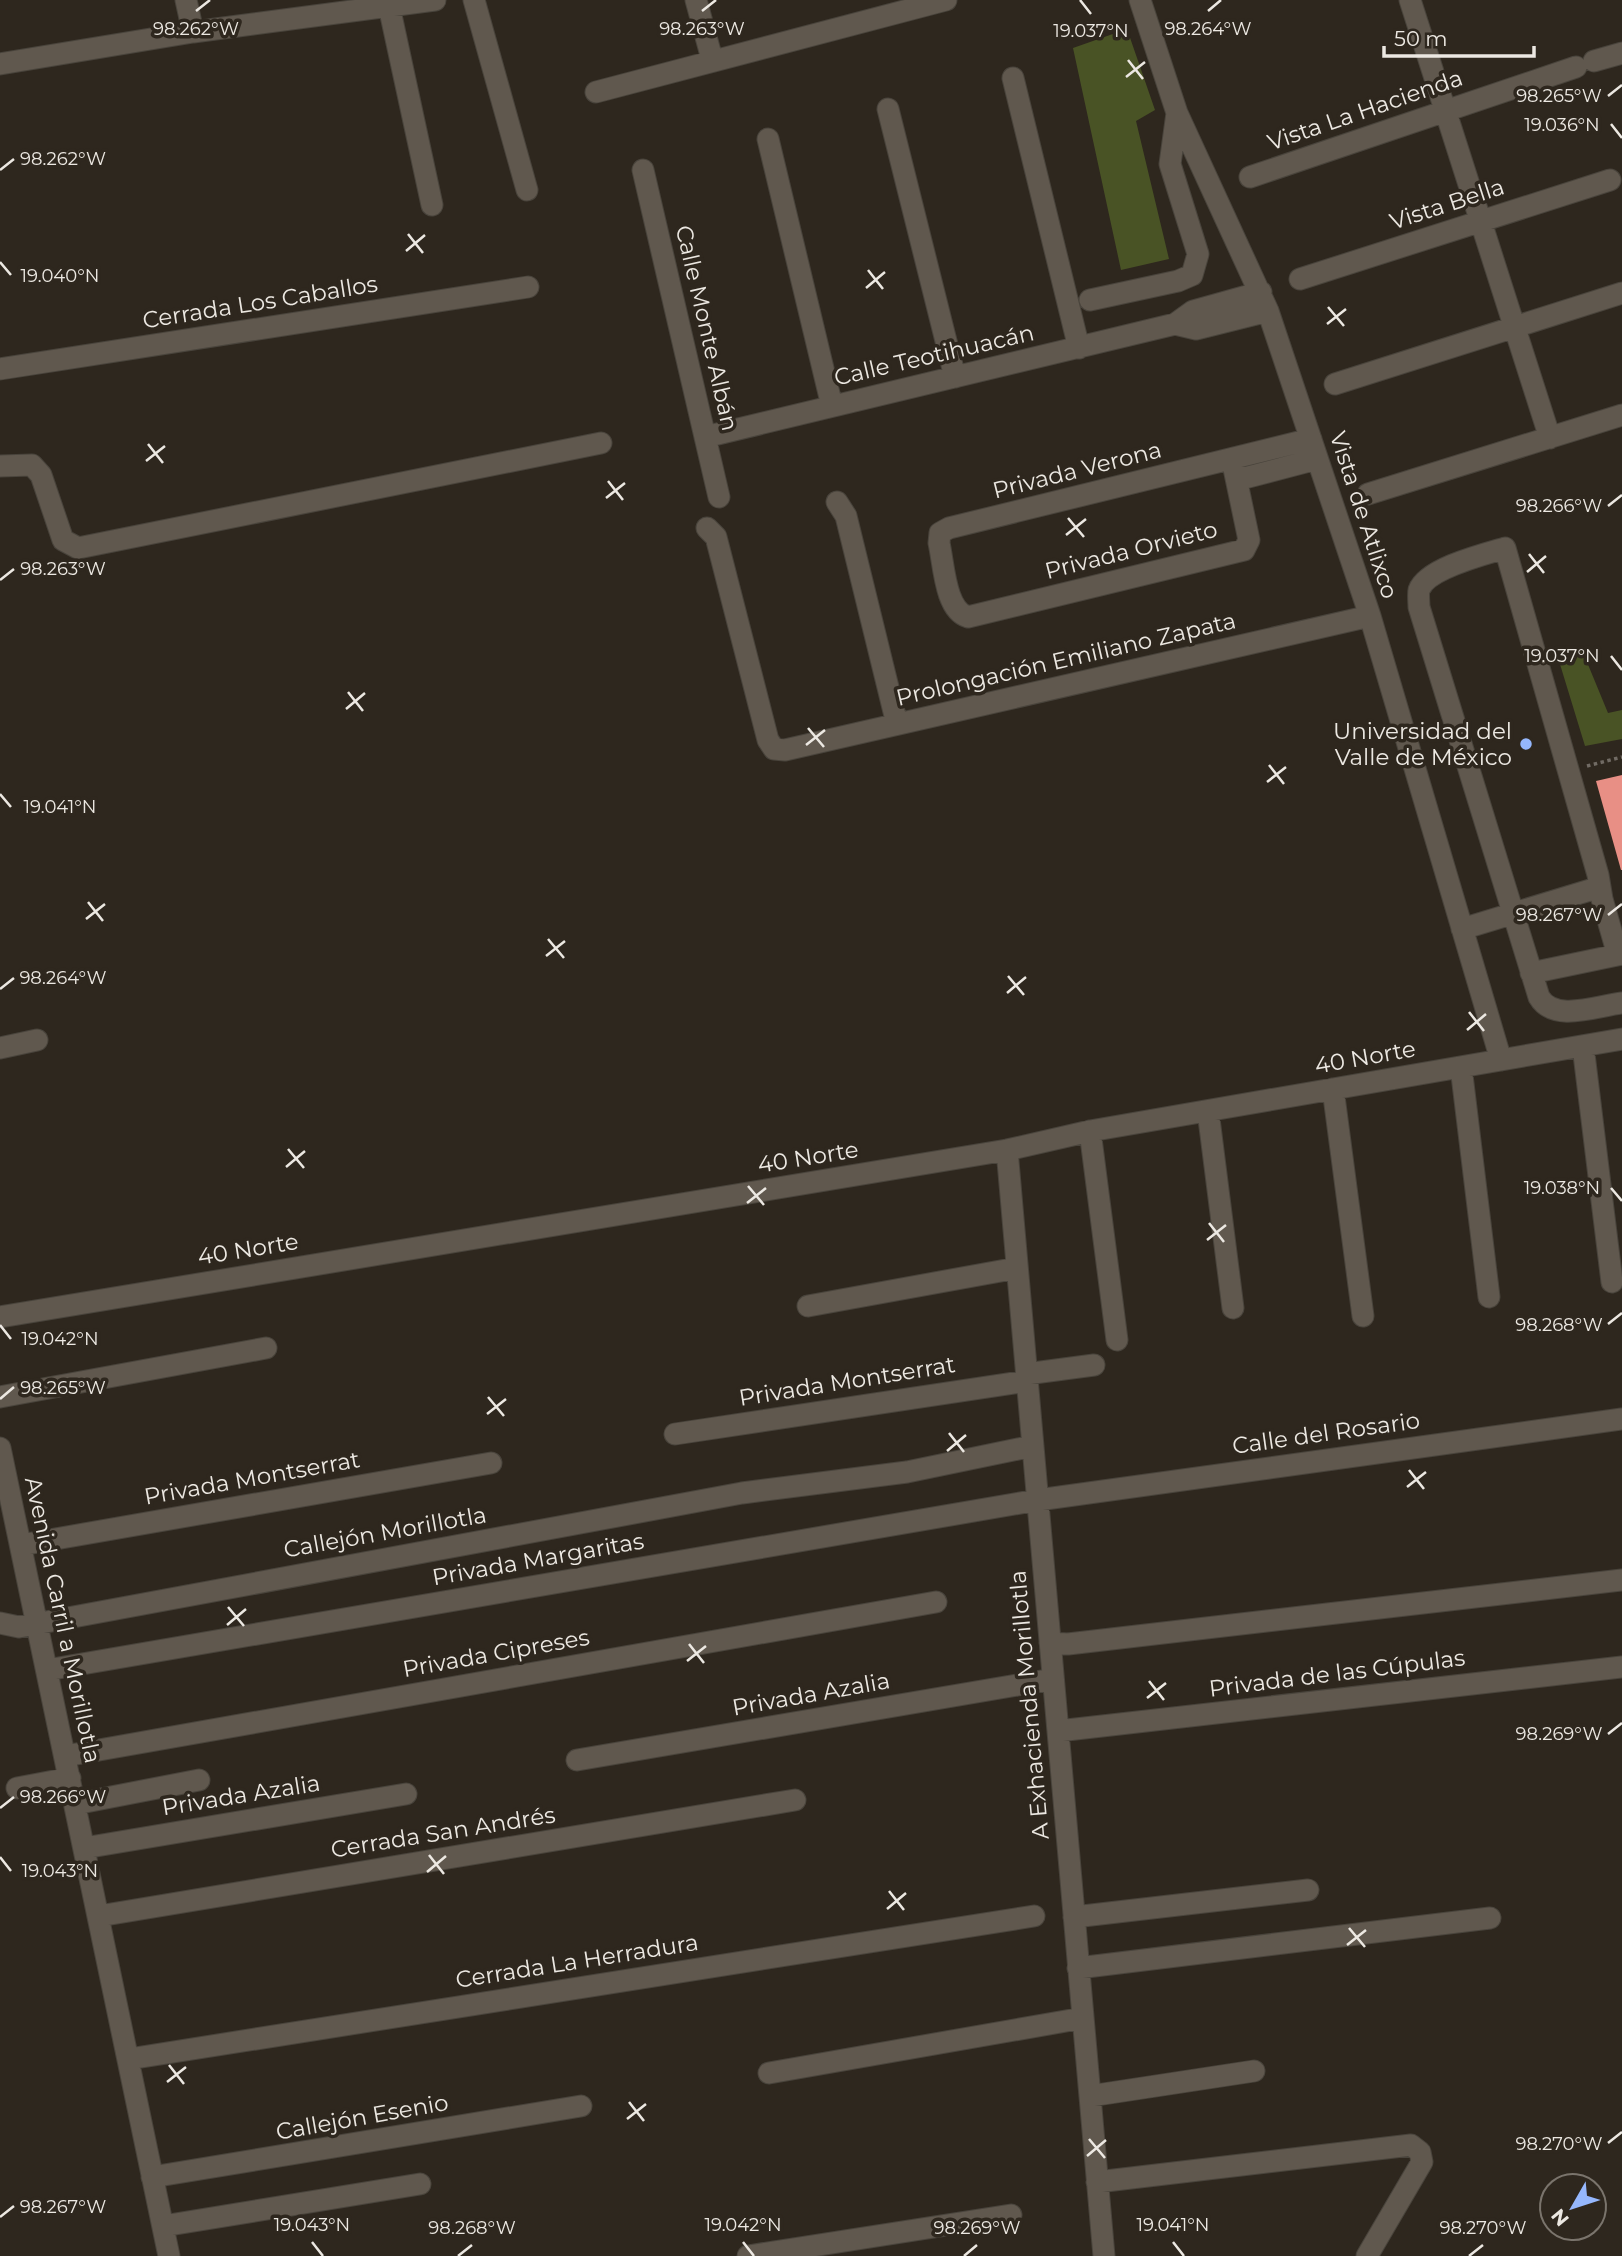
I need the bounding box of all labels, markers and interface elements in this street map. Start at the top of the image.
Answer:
scale bar [1384,14,1534,58]
text: 98.262°W [153,18,239,40]
text: 98.263°W [659,18,745,40]
text: 98.264°W [1164,18,1252,40]
text: 19.037°N [1053,20,1129,42]
text: 50 m [1394,26,1448,51]
street label: Vista La Hacienda [1264,63,1466,157]
text: 98.265°W [1516,85,1602,107]
text: 19.036°N [1524,114,1600,136]
text: 98.262°W [20,148,106,170]
street label: Vista Bella [1386,172,1508,236]
street label: Calle Monte Albán [670,223,744,433]
text: 19.040°N [21,265,99,287]
street label: Cerrada Los Caballos [140,270,380,334]
street label: Calle Teotihuacán [831,318,1037,392]
street label: Vista de Atlixco [1324,428,1404,602]
street label: Privada Verona [990,435,1164,505]
text: 98.266°W [1516,495,1602,517]
street label: Privada Orvieto [1042,515,1220,585]
text: 98.263°W [20,558,106,580]
street label: Prolongación Emiliano Zapata [893,606,1239,712]
text: 19.037°N [1524,645,1600,667]
place label: Universidad del Valle de México [1333,717,1512,771]
marker: Universidad del Valle de México [1518,736,1534,752]
text: 19.041°N [24,796,96,818]
text: 98.267°W [1516,904,1602,926]
text: 98.264°W [19,967,107,989]
street label: 40 Norte [1312,1034,1418,1080]
street label: 40 Norte [755,1135,861,1179]
text: 19.038°N [1524,1177,1600,1199]
street label: 40 Norte [195,1227,301,1271]
text: 98.268°W [1515,1314,1603,1336]
text: 19.042°N [21,1328,99,1350]
street label: Privada Montserrat [737,1350,957,1412]
text: 98.265°W [20,1377,106,1399]
street label: Calle del Rosario [1230,1406,1422,1460]
street label: Privada Montserrat [142,1445,362,1511]
street label: Avenida Carril a Morillotla [19,1474,107,1766]
street label: Callejón Morillotla [281,1500,489,1564]
street label: Privada Margaritas [430,1527,646,1591]
street label: A Exhacienda Morillotla [1003,1569,1055,1841]
street label: Privada Cipreses [400,1623,592,1683]
street label: Privada de las Cúpulas [1207,1643,1467,1703]
street label: Privada Azalia [730,1666,892,1722]
text: 98.269°W [1516,1723,1602,1745]
street label: Privada Azalia [160,1769,322,1821]
text: 98.266°W [20,1786,106,1808]
street label: Cerrada San Andrés [329,1800,557,1864]
text: 19.043°N [22,1860,98,1882]
street label: Cerrada La Herradura [454,1928,700,1994]
street label: Callejón Esenio [274,2088,450,2146]
text: 98.270°W [1515,2133,1603,2155]
north arrow [1538,2172,1608,2242]
text: 98.267°W [20,2196,106,2218]
text: N [1546,2204,1574,2231]
text: 19.043°N [274,2214,350,2236]
text: 19.042°N [704,2214,782,2236]
text: 19.041°N [1137,2214,1209,2236]
text: 98.268°W [428,2217,516,2239]
text: 98.269°W [934,2217,1020,2239]
text: 98.270°W [1439,2217,1527,2239]

